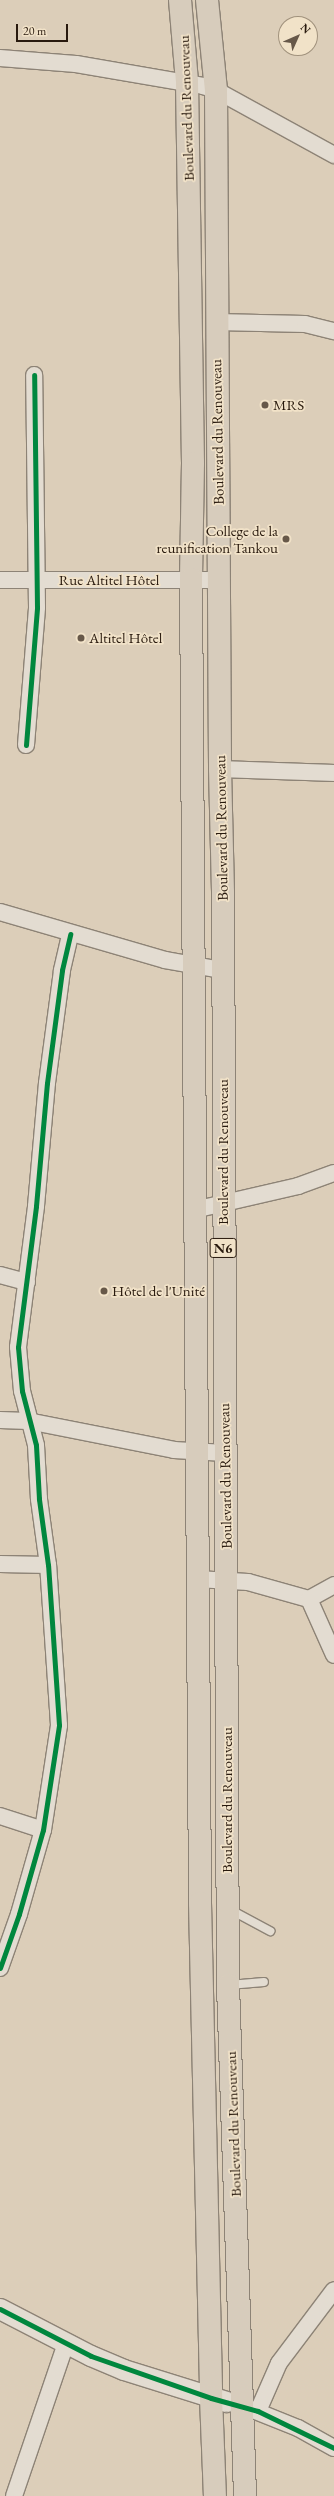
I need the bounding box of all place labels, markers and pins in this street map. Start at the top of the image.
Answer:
place label: MRS [273,396,304,414]
marker: MRS [260,400,270,410]
place label: College de la reunification Tankou [157,521,278,556]
marker: College de la reunification Tankou [281,534,291,544]
place label: Altitel Hôtel [89,629,162,647]
marker: Altitel Hôtel [76,633,86,643]
place label: Hôtel de l'Unité [112,1282,205,1300]
marker: Hôtel de l'Unité [99,1286,109,1296]

